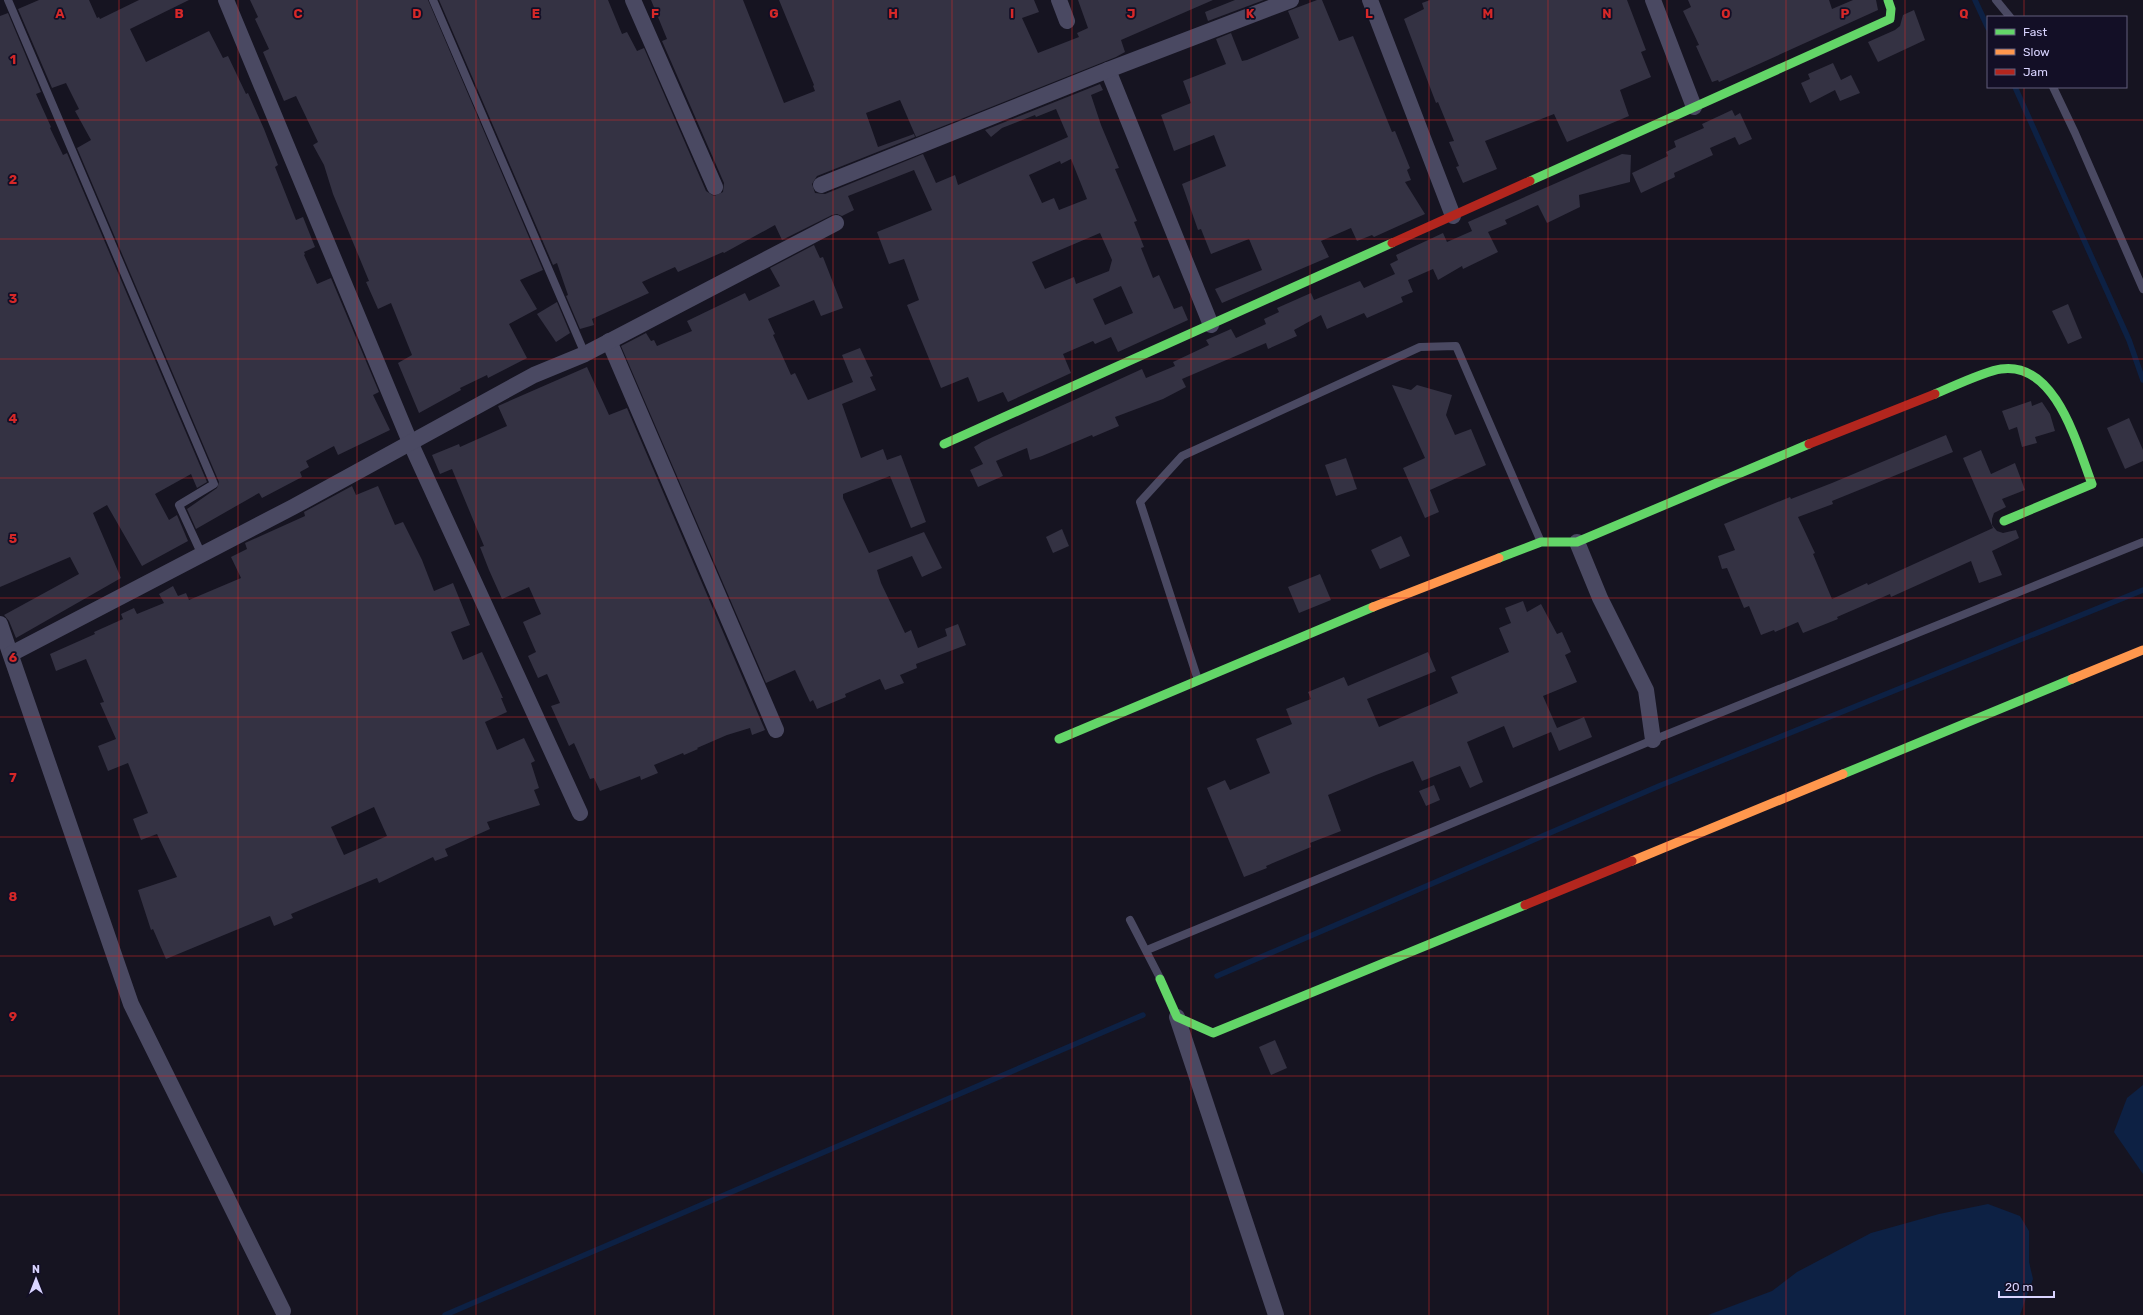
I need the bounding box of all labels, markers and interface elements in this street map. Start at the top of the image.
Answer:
text: A [55,6,65,21]
text: B [174,6,184,21]
text: C [293,6,303,21]
text: D [412,6,422,21]
text: E [532,6,540,21]
text: F [651,6,659,21]
text: G [769,6,779,21]
text: H [888,6,898,21]
text: I [1010,6,1014,21]
text: J [1127,6,1135,21]
text: K [1246,6,1255,21]
text: L [1365,6,1373,21]
text: M [1483,6,1493,21]
text: N [1602,6,1612,21]
text: O [1721,6,1731,21]
text: P [1841,6,1850,21]
text: Q [1959,6,1969,21]
legend [1987,16,2127,88]
text: Fast [2023,25,2047,39]
text: Slow [2023,45,2050,59]
text: 1 [10,52,16,67]
text: Jam [2023,65,2048,79]
text: 2 [9,172,17,187]
text: 3 [9,291,18,306]
text: 4 [9,411,18,426]
text: 5 [9,531,17,546]
text: 6 [9,650,18,665]
text: 7 [9,770,17,785]
text: 8 [9,889,18,904]
text: 9 [9,1009,17,1024]
north arrow [16,1259,56,1299]
text: N [32,1263,40,1276]
scale bar [1999,1273,2054,1299]
text: 20 m [2005,1280,2033,1294]

